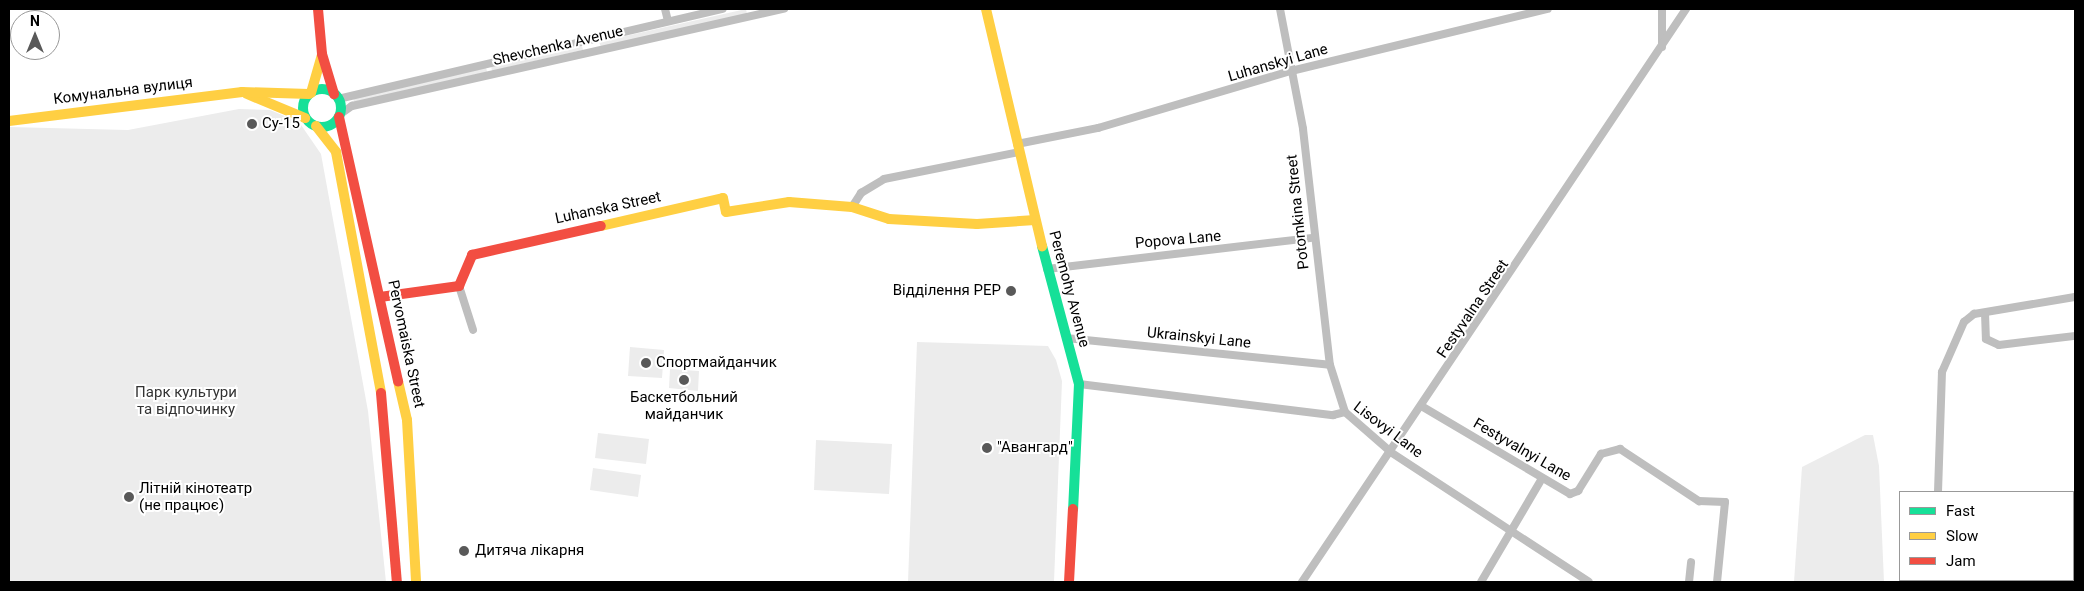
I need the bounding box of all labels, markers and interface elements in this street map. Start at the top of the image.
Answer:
north arrow [10,10,60,60]
text: N [30,13,40,29]
street label: Shevchenka Avenue [491,22,625,70]
street label: Luhanskyi Lane [1226,40,1330,86]
street label: Комунальна вулиця [52,74,194,108]
place label: Су-15 [262,115,300,133]
marker: Су-15 [246,118,258,130]
street label: Potomkina Street [1283,154,1313,270]
street label: Luhanska Street [554,188,662,228]
street label: Popova Lane [1134,227,1222,253]
street label: Peremohy Avenue [1045,229,1093,349]
street label: Festyvalna Street [1434,256,1512,362]
street label: Pervomaiska Street [384,279,428,409]
place label: Відділення РЕР [893,282,1001,300]
marker: Відділення РЕР [1005,285,1017,297]
street label: Ukrainskyi Lane [1146,324,1252,352]
place label: Спортмайданчик [656,354,777,372]
marker: Спортмайданчик [640,357,652,369]
marker: Баскетбольний майданчик [678,374,690,386]
park label: Парк культури та відпочинку [135,383,237,418]
place label: Баскетбольний майданчик [630,388,738,423]
street label: Lisovyi Lane [1350,398,1426,462]
street label: Festyvalnyi Lane [1470,415,1574,485]
place label: "Авангард" [997,439,1073,457]
marker: "Авангард" [981,442,993,454]
place label: Літній кінотеатр (не працює) [139,479,252,514]
marker: Літній кінотеатр (не працює) [123,491,135,503]
legend [1899,491,2074,581]
text: Fast [1946,502,1975,520]
text: Slow [1946,527,1978,545]
place label: Дитяча лікарня [475,542,584,560]
marker: Дитяча лікарня [457,544,471,558]
text: Jam [1946,552,1976,570]

